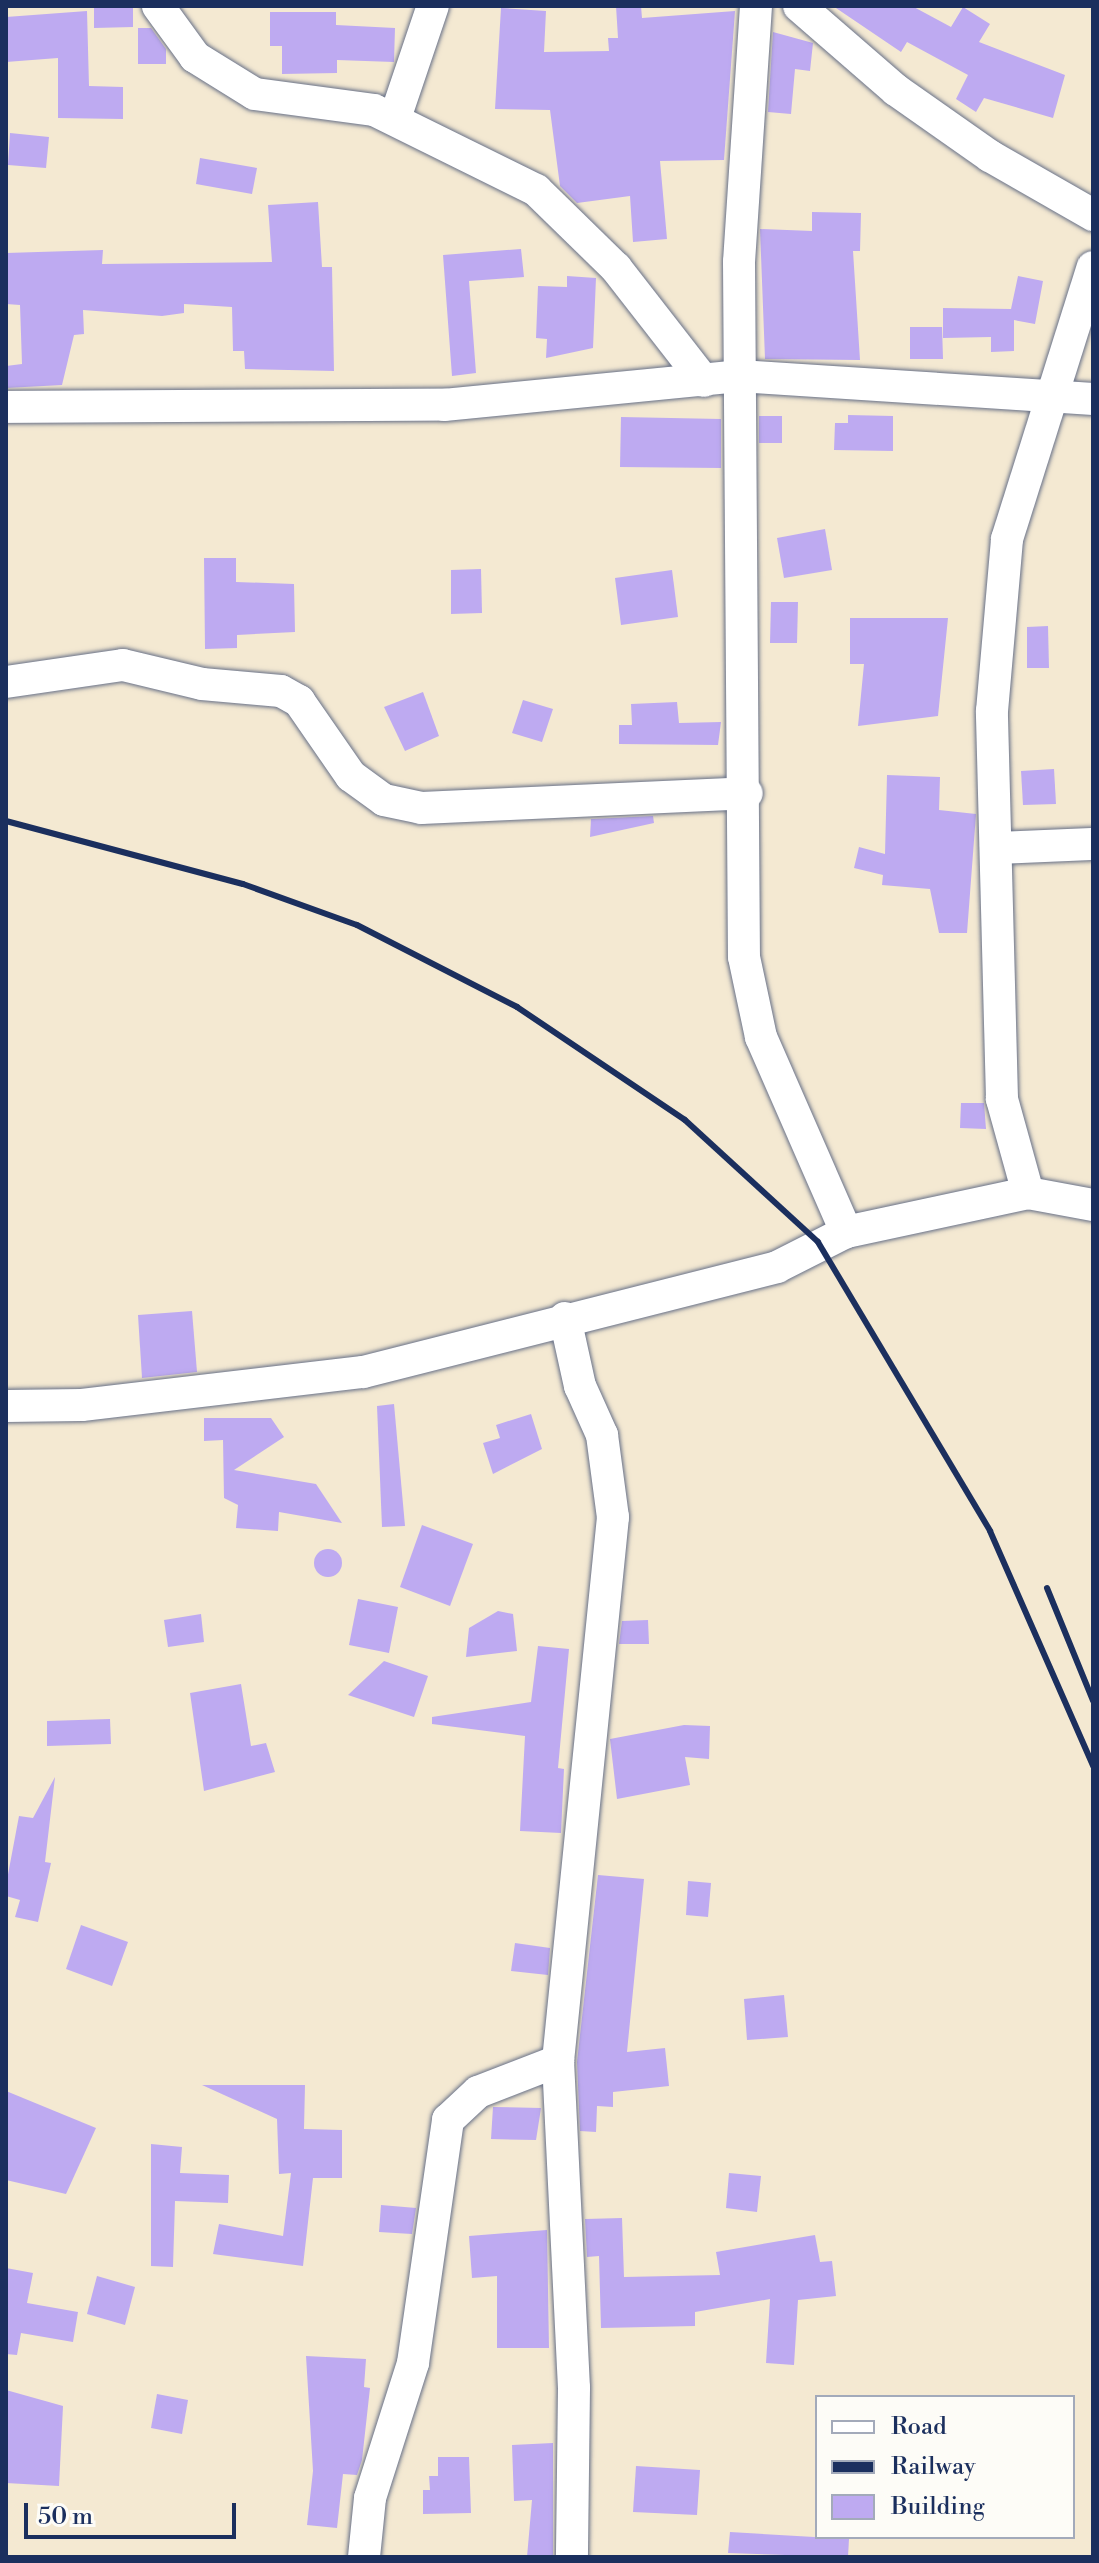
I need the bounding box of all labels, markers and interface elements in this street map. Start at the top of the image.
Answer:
legend [815,2395,1075,2539]
text: Road [891,2412,947,2442]
text: Railway [891,2452,976,2482]
scale bar [28,2487,240,2537]
text: Building [891,2492,985,2522]
text: 50 m [38,2502,93,2532]

